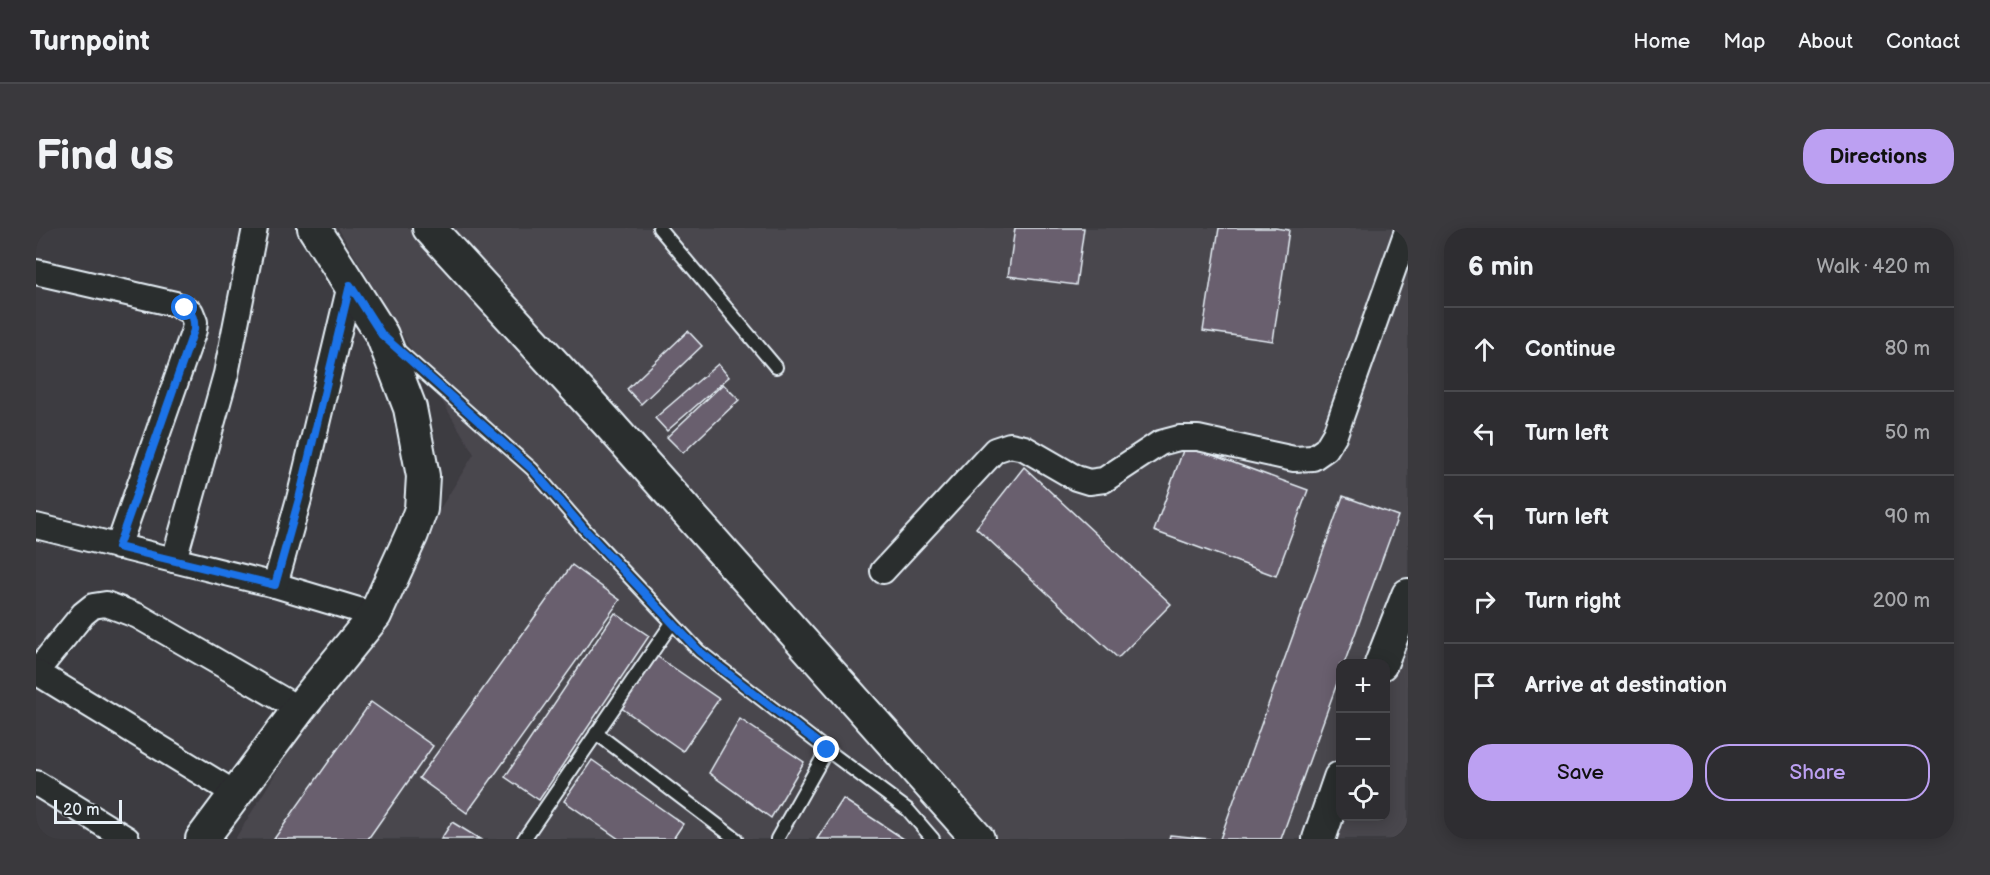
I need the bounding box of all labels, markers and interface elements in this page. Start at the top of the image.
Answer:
text: Turnpoint [30,25,150,58]
text: Home [1633,29,1690,54]
text: Map [1723,29,1765,54]
text: About [1798,29,1853,54]
text: Contact [1886,29,1960,54]
button: Directions [1803,129,1954,184]
text: Find us [36,131,174,182]
text: 6 min [1468,252,1534,283]
text: Walk · 420 m [1817,255,1930,279]
route start [171,294,197,320]
icon: ahead [1468,333,1501,366]
text: Continue [1525,336,1615,363]
text: 80 m [1885,337,1930,361]
icon: left [1468,417,1501,450]
text: Turn left [1525,420,1609,447]
text: 50 m [1885,421,1930,445]
icon: left [1468,501,1501,534]
text: Turn left [1525,504,1609,531]
text: 90 m [1885,505,1930,529]
icon: right [1468,585,1501,618]
text: Turn right [1525,588,1621,615]
text: 200 m [1873,589,1930,613]
map controls [1336,659,1390,821]
button: + [1336,659,1390,713]
icon: arrive [1468,669,1501,702]
text: Arrive at destination [1525,672,1727,699]
button: − [1336,713,1390,767]
route end [813,736,839,762]
button: Save [1468,744,1693,801]
button: Share [1705,744,1930,801]
button: locate [1336,767,1390,821]
scale bar [54,797,122,824]
text: 20 m [63,801,99,820]

